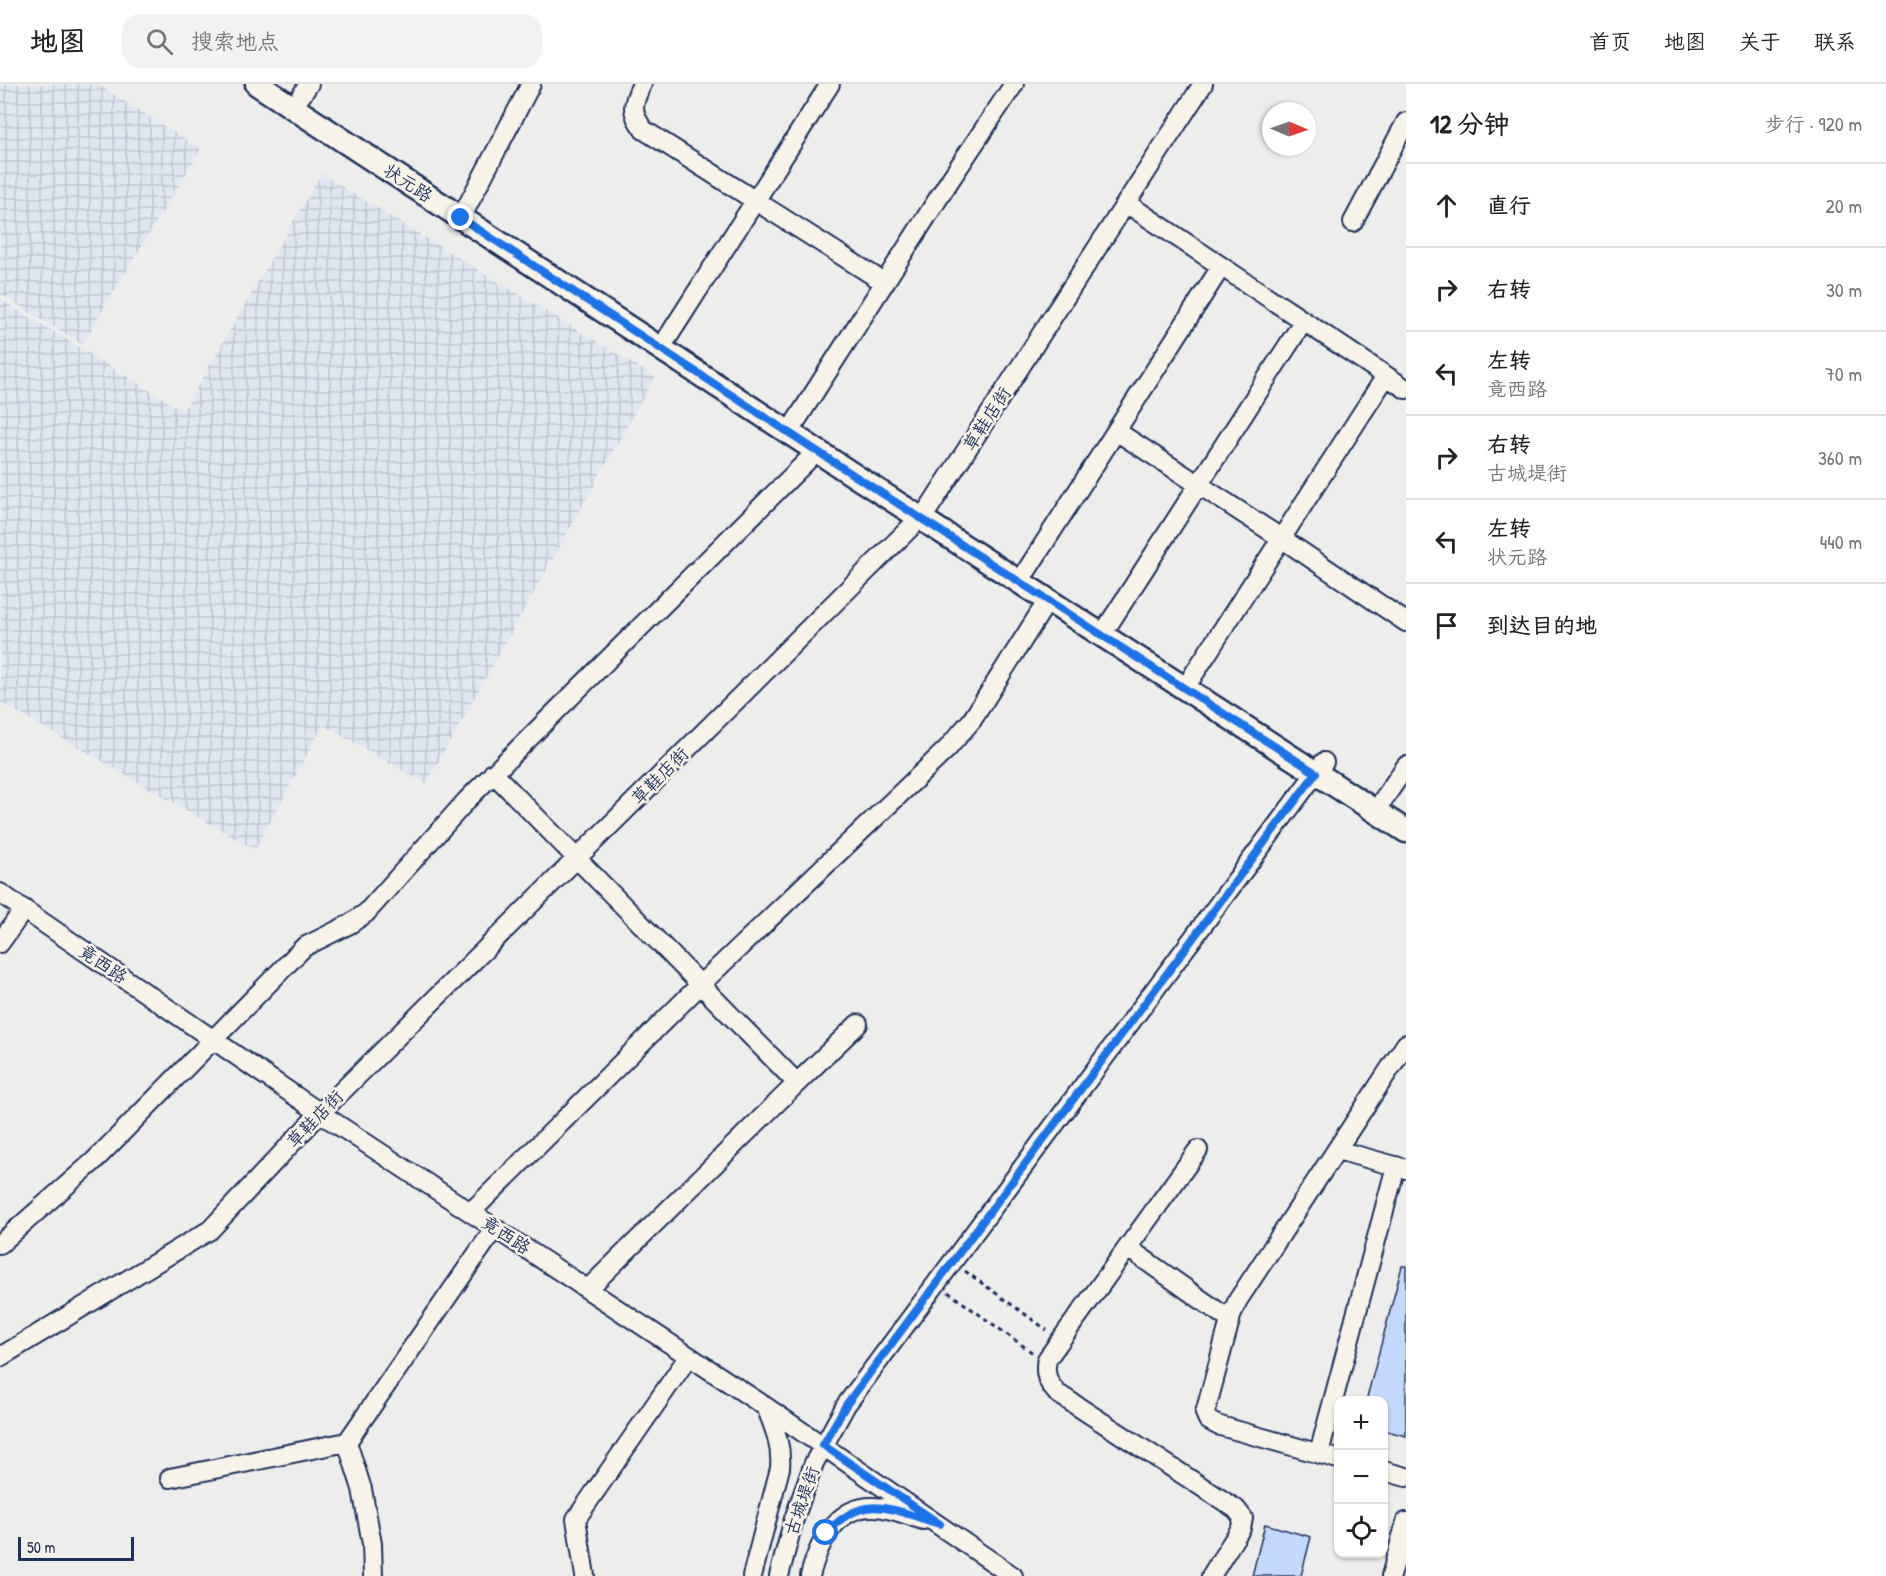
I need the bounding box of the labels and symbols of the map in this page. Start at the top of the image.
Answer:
north arrow [1262,102,1316,156]
street label: 状元路 [379,157,438,208]
route end [447,204,473,230]
street label: 草鞋店街 [956,382,1017,456]
street label: 草鞋店街 [625,741,694,810]
street label: 竟西路 [74,938,133,989]
street label: 草鞋店街 [281,1084,349,1153]
street label: 竟西路 [477,1209,536,1260]
street label: 古城堤街 [778,1463,825,1539]
route start [812,1519,838,1545]
scale bar [18,1534,134,1562]

